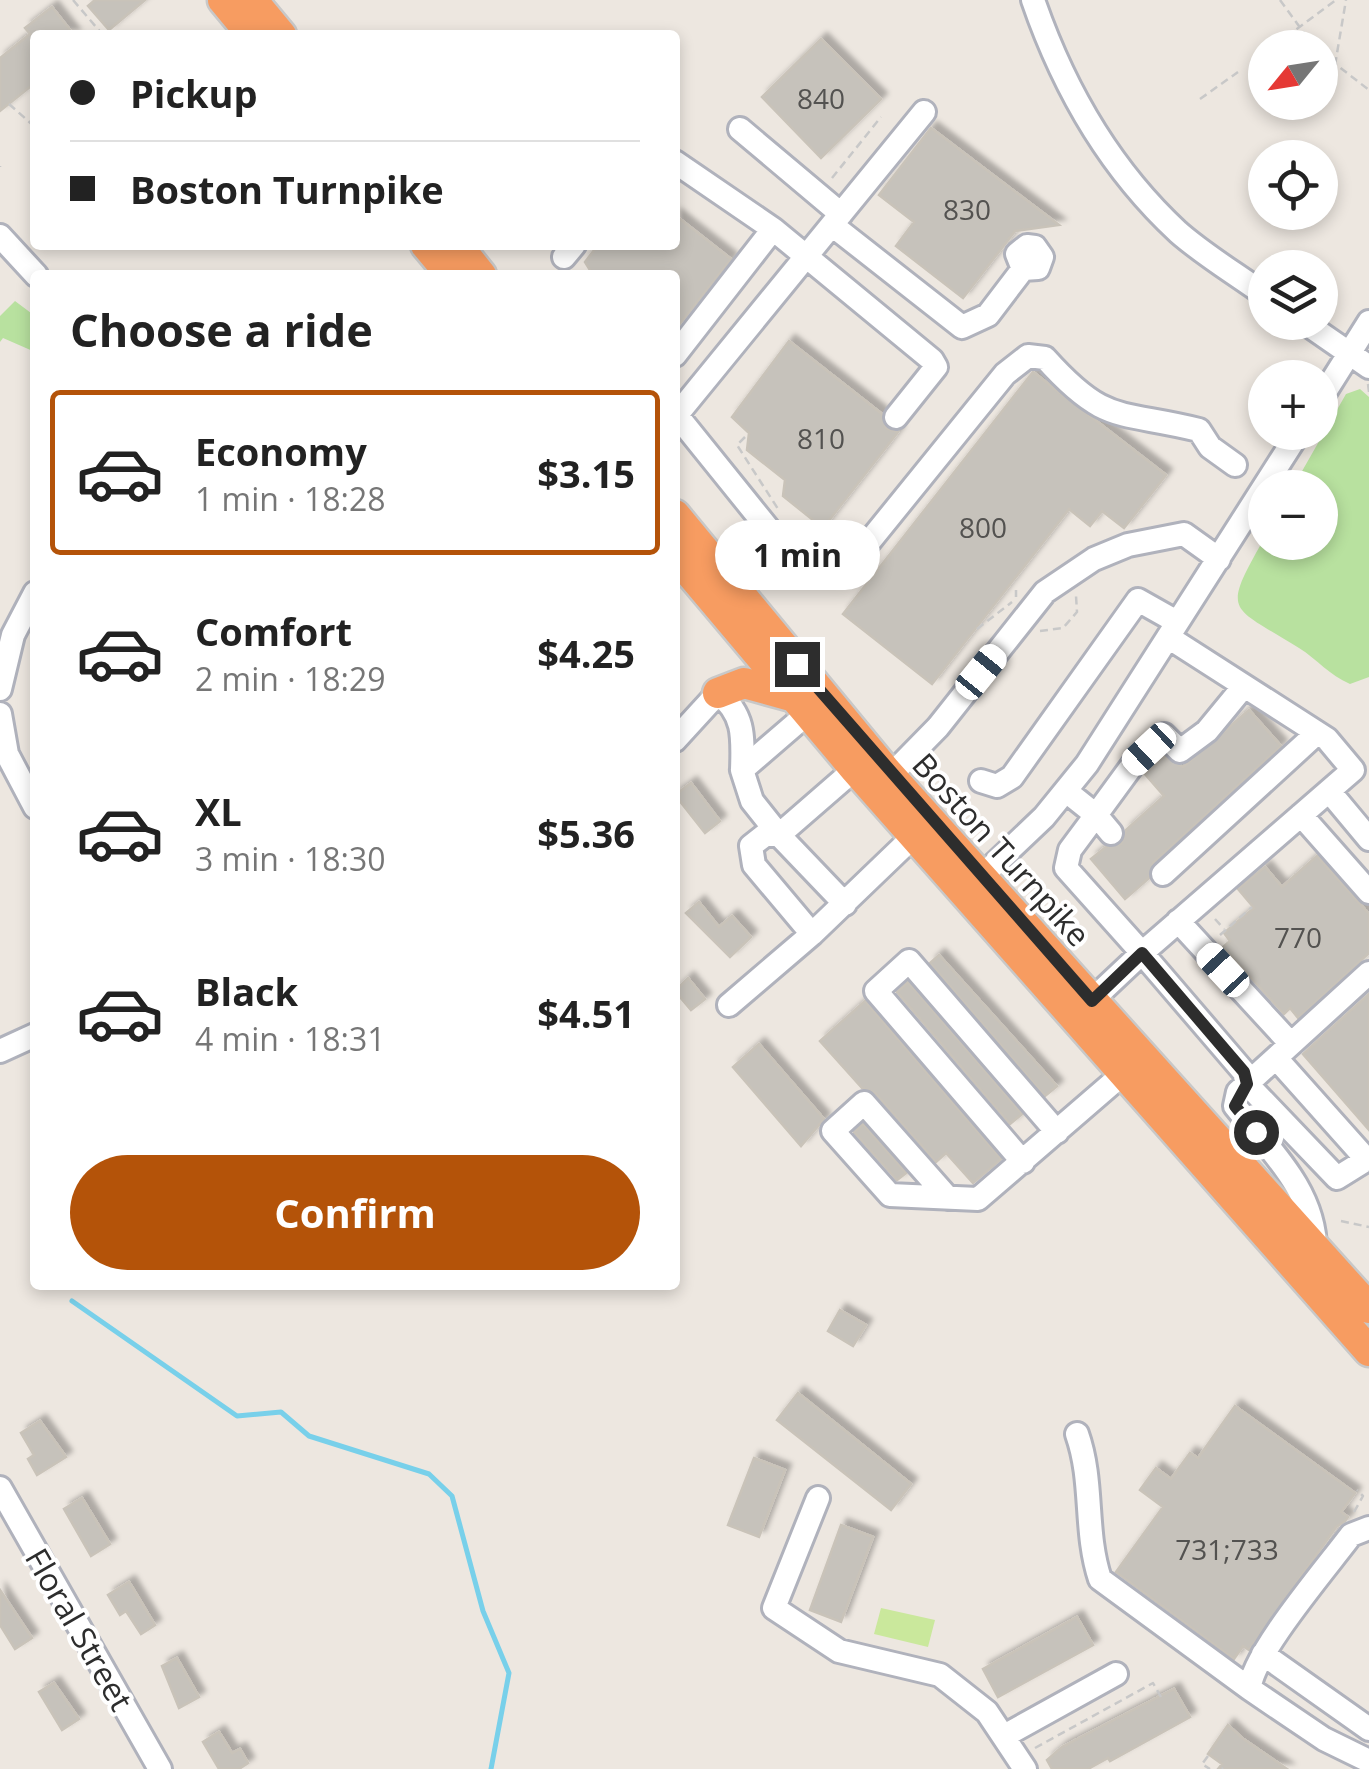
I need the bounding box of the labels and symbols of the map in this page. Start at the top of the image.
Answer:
north arrow [1248,30,1338,120]
house number: 840 [797,79,845,117]
house number: 830 [943,190,991,228]
house number: 810 [797,419,845,457]
house number: 800 [959,508,1007,546]
callout: 1 min [714,519,880,589]
car [950,639,1012,705]
route end [775,642,820,687]
car [1117,718,1181,780]
street label: Boston Turnpike [904,743,1100,955]
house number: 770 [1274,918,1322,956]
car [1192,938,1254,1002]
route start [1234,1110,1279,1155]
house number: 731;733 [1175,1530,1279,1568]
street label: Floral Street [16,1540,144,1718]

